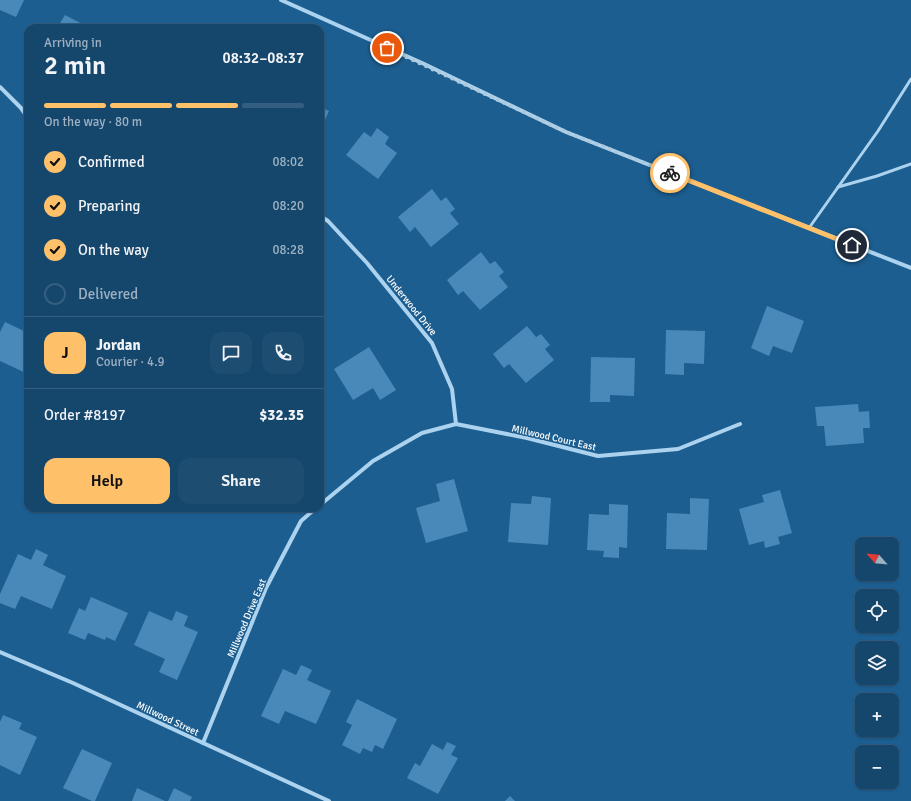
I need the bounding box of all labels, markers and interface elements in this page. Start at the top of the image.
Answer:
pin [370,31,404,65]
text: Arriving in [44,35,102,51]
icon: bag [376,37,398,59]
text: 08:32–08:37 [223,49,304,67]
text: 2 min [44,50,106,82]
text: On the way · 80 m [44,114,142,130]
icon: check [44,151,66,173]
text: Confirmed [78,153,145,171]
courier [650,153,690,193]
text: 08:02 [272,154,304,170]
icon: bike [659,162,681,184]
icon: check [44,195,66,217]
text: Preparing [78,197,141,215]
text: 08:20 [272,198,304,214]
pin [835,228,869,262]
icon: home [841,234,863,256]
icon: check [44,239,66,261]
text: On the way [78,241,149,259]
text: 08:28 [272,242,304,258]
street label: Underwood Drive [383,273,439,338]
text: Delivered [78,285,138,303]
button: chat [210,332,252,374]
button: phone [262,332,304,374]
text: Jordan [96,336,141,354]
text: J [61,344,69,362]
text: Courier · 4.9 [96,354,165,370]
text: Order #8197 [44,406,126,424]
text: $32.35 [259,406,304,424]
street label: Millwood Court East [510,422,598,454]
button: Help [44,458,170,504]
button: Share [178,458,304,504]
north arrow [855,537,899,581]
map controls [855,537,899,789]
street label: Millwood Drive East [225,577,269,660]
button: locate [855,589,899,633]
button: layers [855,641,899,685]
button: + [855,693,899,737]
street label: Millwood Street [134,699,201,739]
button: − [855,745,899,789]

